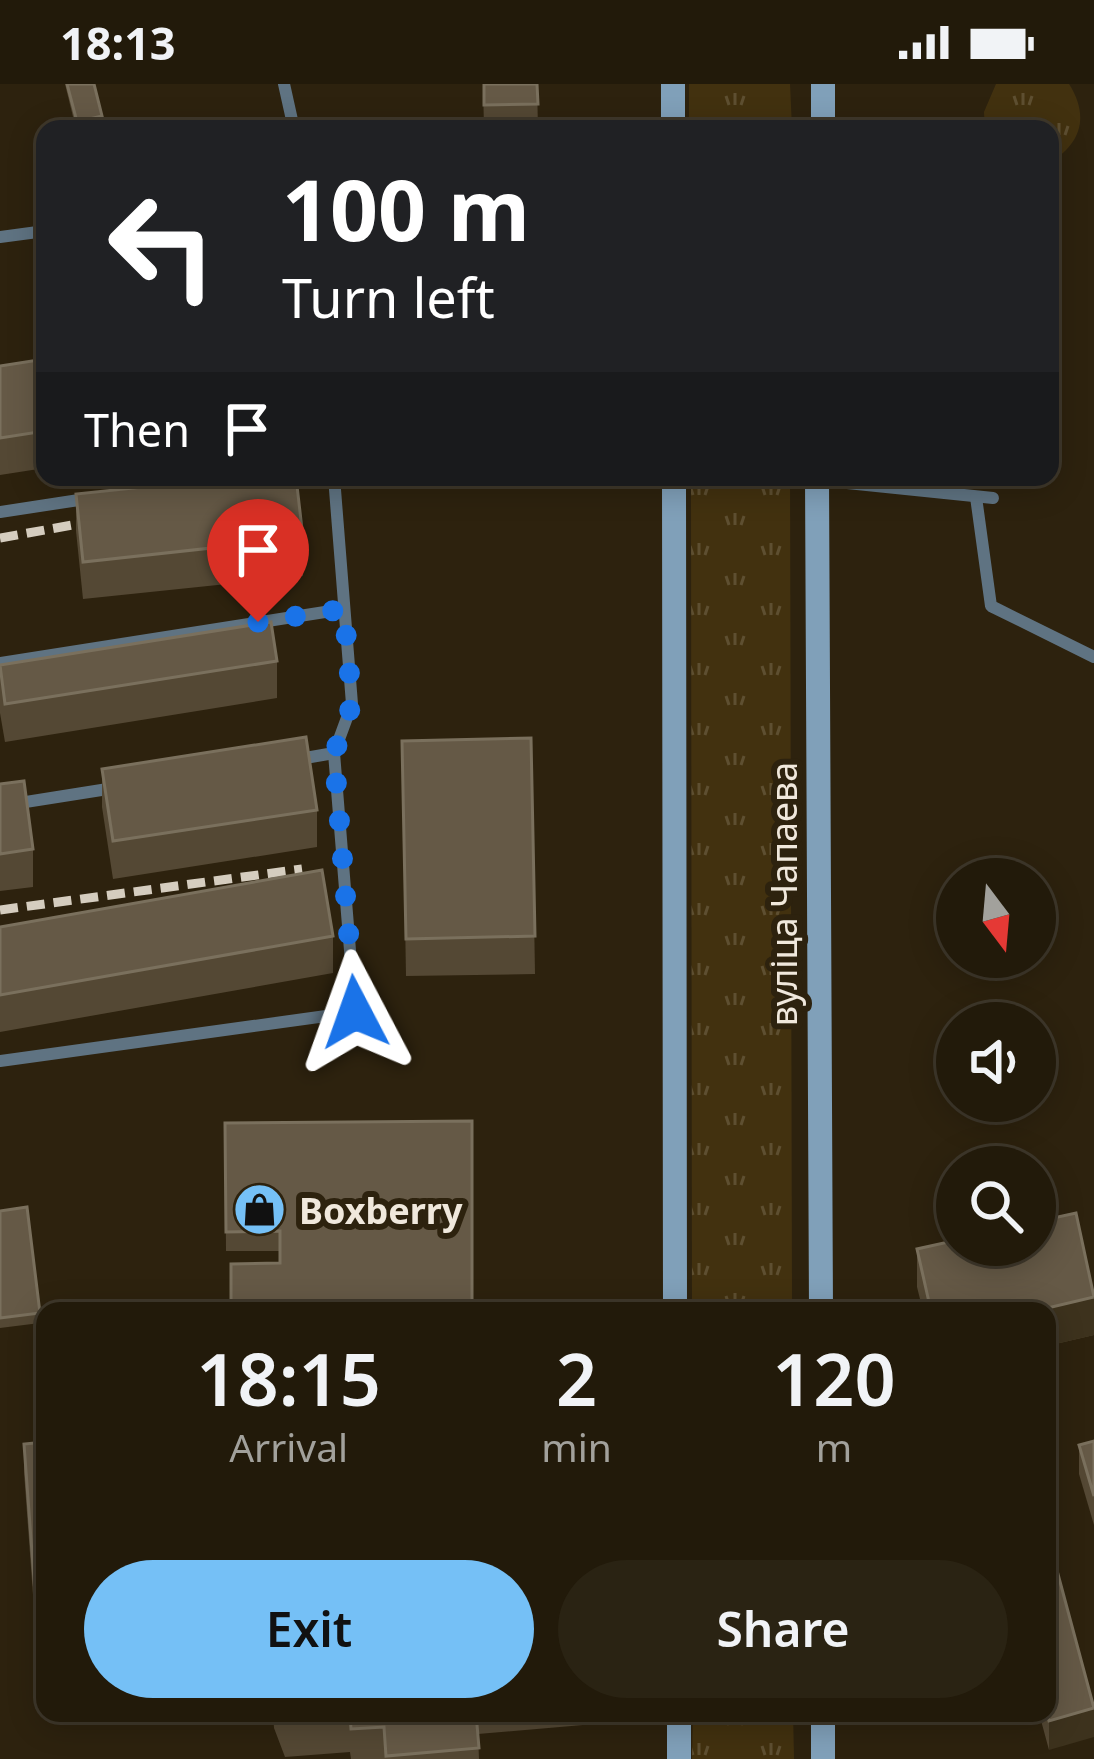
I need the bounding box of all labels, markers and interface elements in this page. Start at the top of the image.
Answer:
text: 18:13 [60,12,176,73]
text: 100 m [282,151,530,266]
icon: left [84,168,240,324]
text: Turn left [282,260,495,334]
icon: arrive [214,396,280,462]
text: Then [84,399,190,460]
pin [207,499,309,622]
icon: arrive [225,517,291,583]
street label: вуліца Чапаева [759,762,808,1026]
north arrow [936,858,1056,978]
map controls [936,858,1056,1266]
position arrow [292,949,418,1075]
button: sound [936,1002,1056,1122]
button: search [936,1146,1056,1266]
shop icon: Boxberry [232,1182,288,1238]
place label: Boxberry [299,1186,463,1235]
text: 18:15 [196,1329,381,1427]
text: 2 [556,1329,597,1427]
text: 120 [772,1329,896,1427]
text: Arrival [229,1420,348,1473]
text: min [541,1420,612,1473]
text: m [816,1420,852,1473]
button: Exit [84,1560,534,1698]
button: Share [558,1560,1008,1698]

